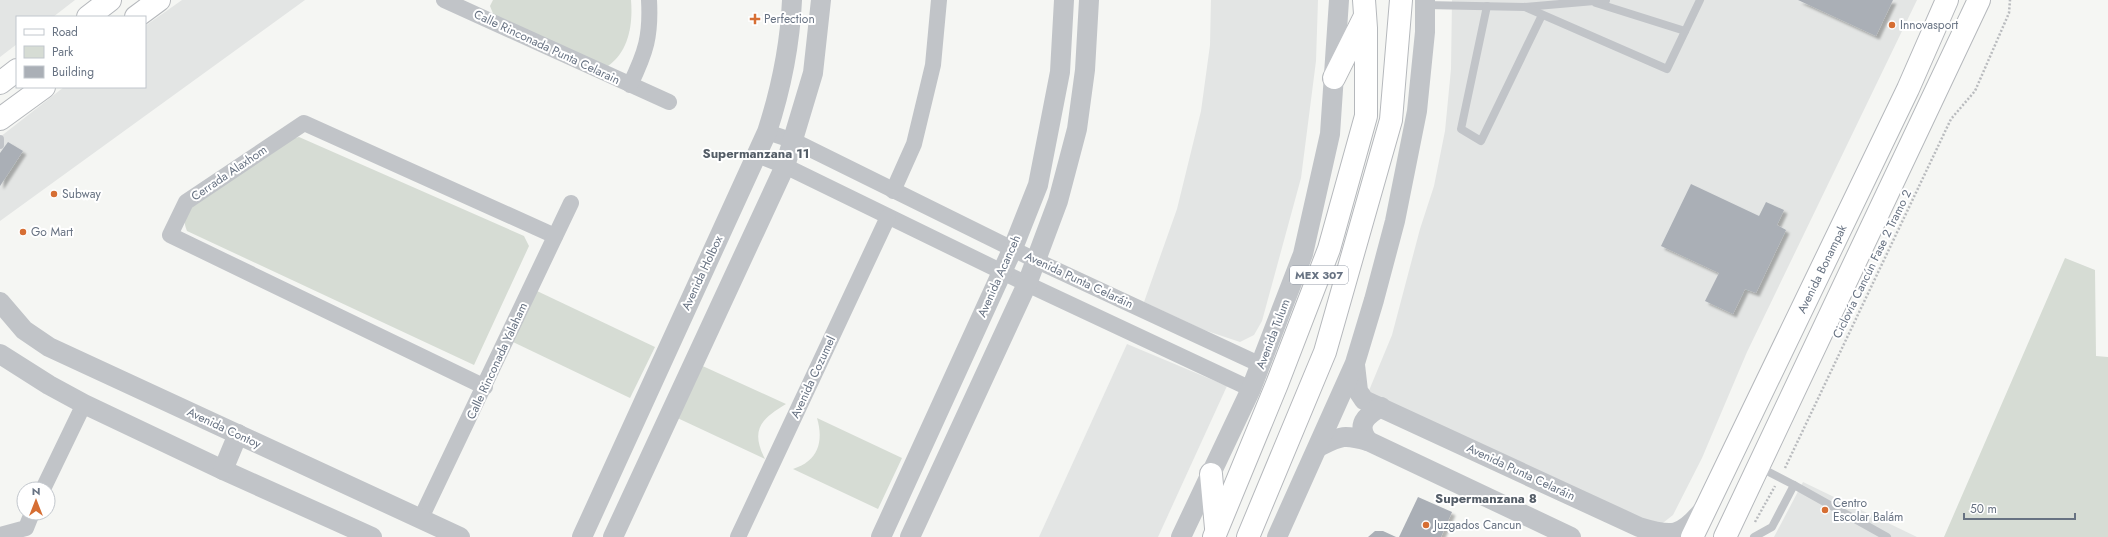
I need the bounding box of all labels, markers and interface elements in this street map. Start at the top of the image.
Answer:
street label: Calle Rinconada Punta Celarain [471,5,623,89]
place label: Perfection [764,10,815,28]
marker: Perfection [749,13,761,25]
legend [16,16,146,88]
place label: Innovasport [1900,16,1958,34]
marker: Innovasport [1887,20,1897,30]
text: Road [52,23,78,41]
text: Park [52,43,74,61]
text: Building [52,63,94,81]
street label: Cerrada Alaxhom [187,141,271,205]
district label: Supermanzana 11 [703,144,809,163]
place label: Subway [62,185,101,203]
street label: Ciclovía Cancún Fase 2 Tramo 2 [1828,186,1916,341]
marker: Subway [49,189,59,199]
street label: Avenida Bonampak [1793,221,1852,316]
place label: Go Mart [31,223,73,241]
marker: Go Mart [18,227,28,237]
street label: Avenida Holbox [677,232,728,313]
street label: Avenida Acanceh [973,232,1025,320]
street label: Avenida Punta Celaráin [1022,247,1136,313]
road number: MEX 307 [1290,266,1348,284]
street label: Avenida Tulum [1251,296,1295,372]
street label: Calle Rinconada Yalaham [462,300,532,422]
street label: Avenida Cozumel [786,333,840,421]
street label: Avenida Contoy [184,403,265,453]
street label: Avenida Punta Celaráin [1464,439,1578,505]
north arrow [16,481,56,521]
text: N [32,483,40,499]
district label: Supermanzana 8 [1435,489,1537,508]
place label: Centro Escolar Balám [1833,494,1903,526]
scale bar [1964,495,2075,521]
text: 50 m [1970,500,1997,518]
marker: Centro Escolar Balám [1820,505,1830,515]
place label: Juzgados Cancun [1432,516,1522,534]
marker: Juzgados Cancun [1421,520,1431,530]

